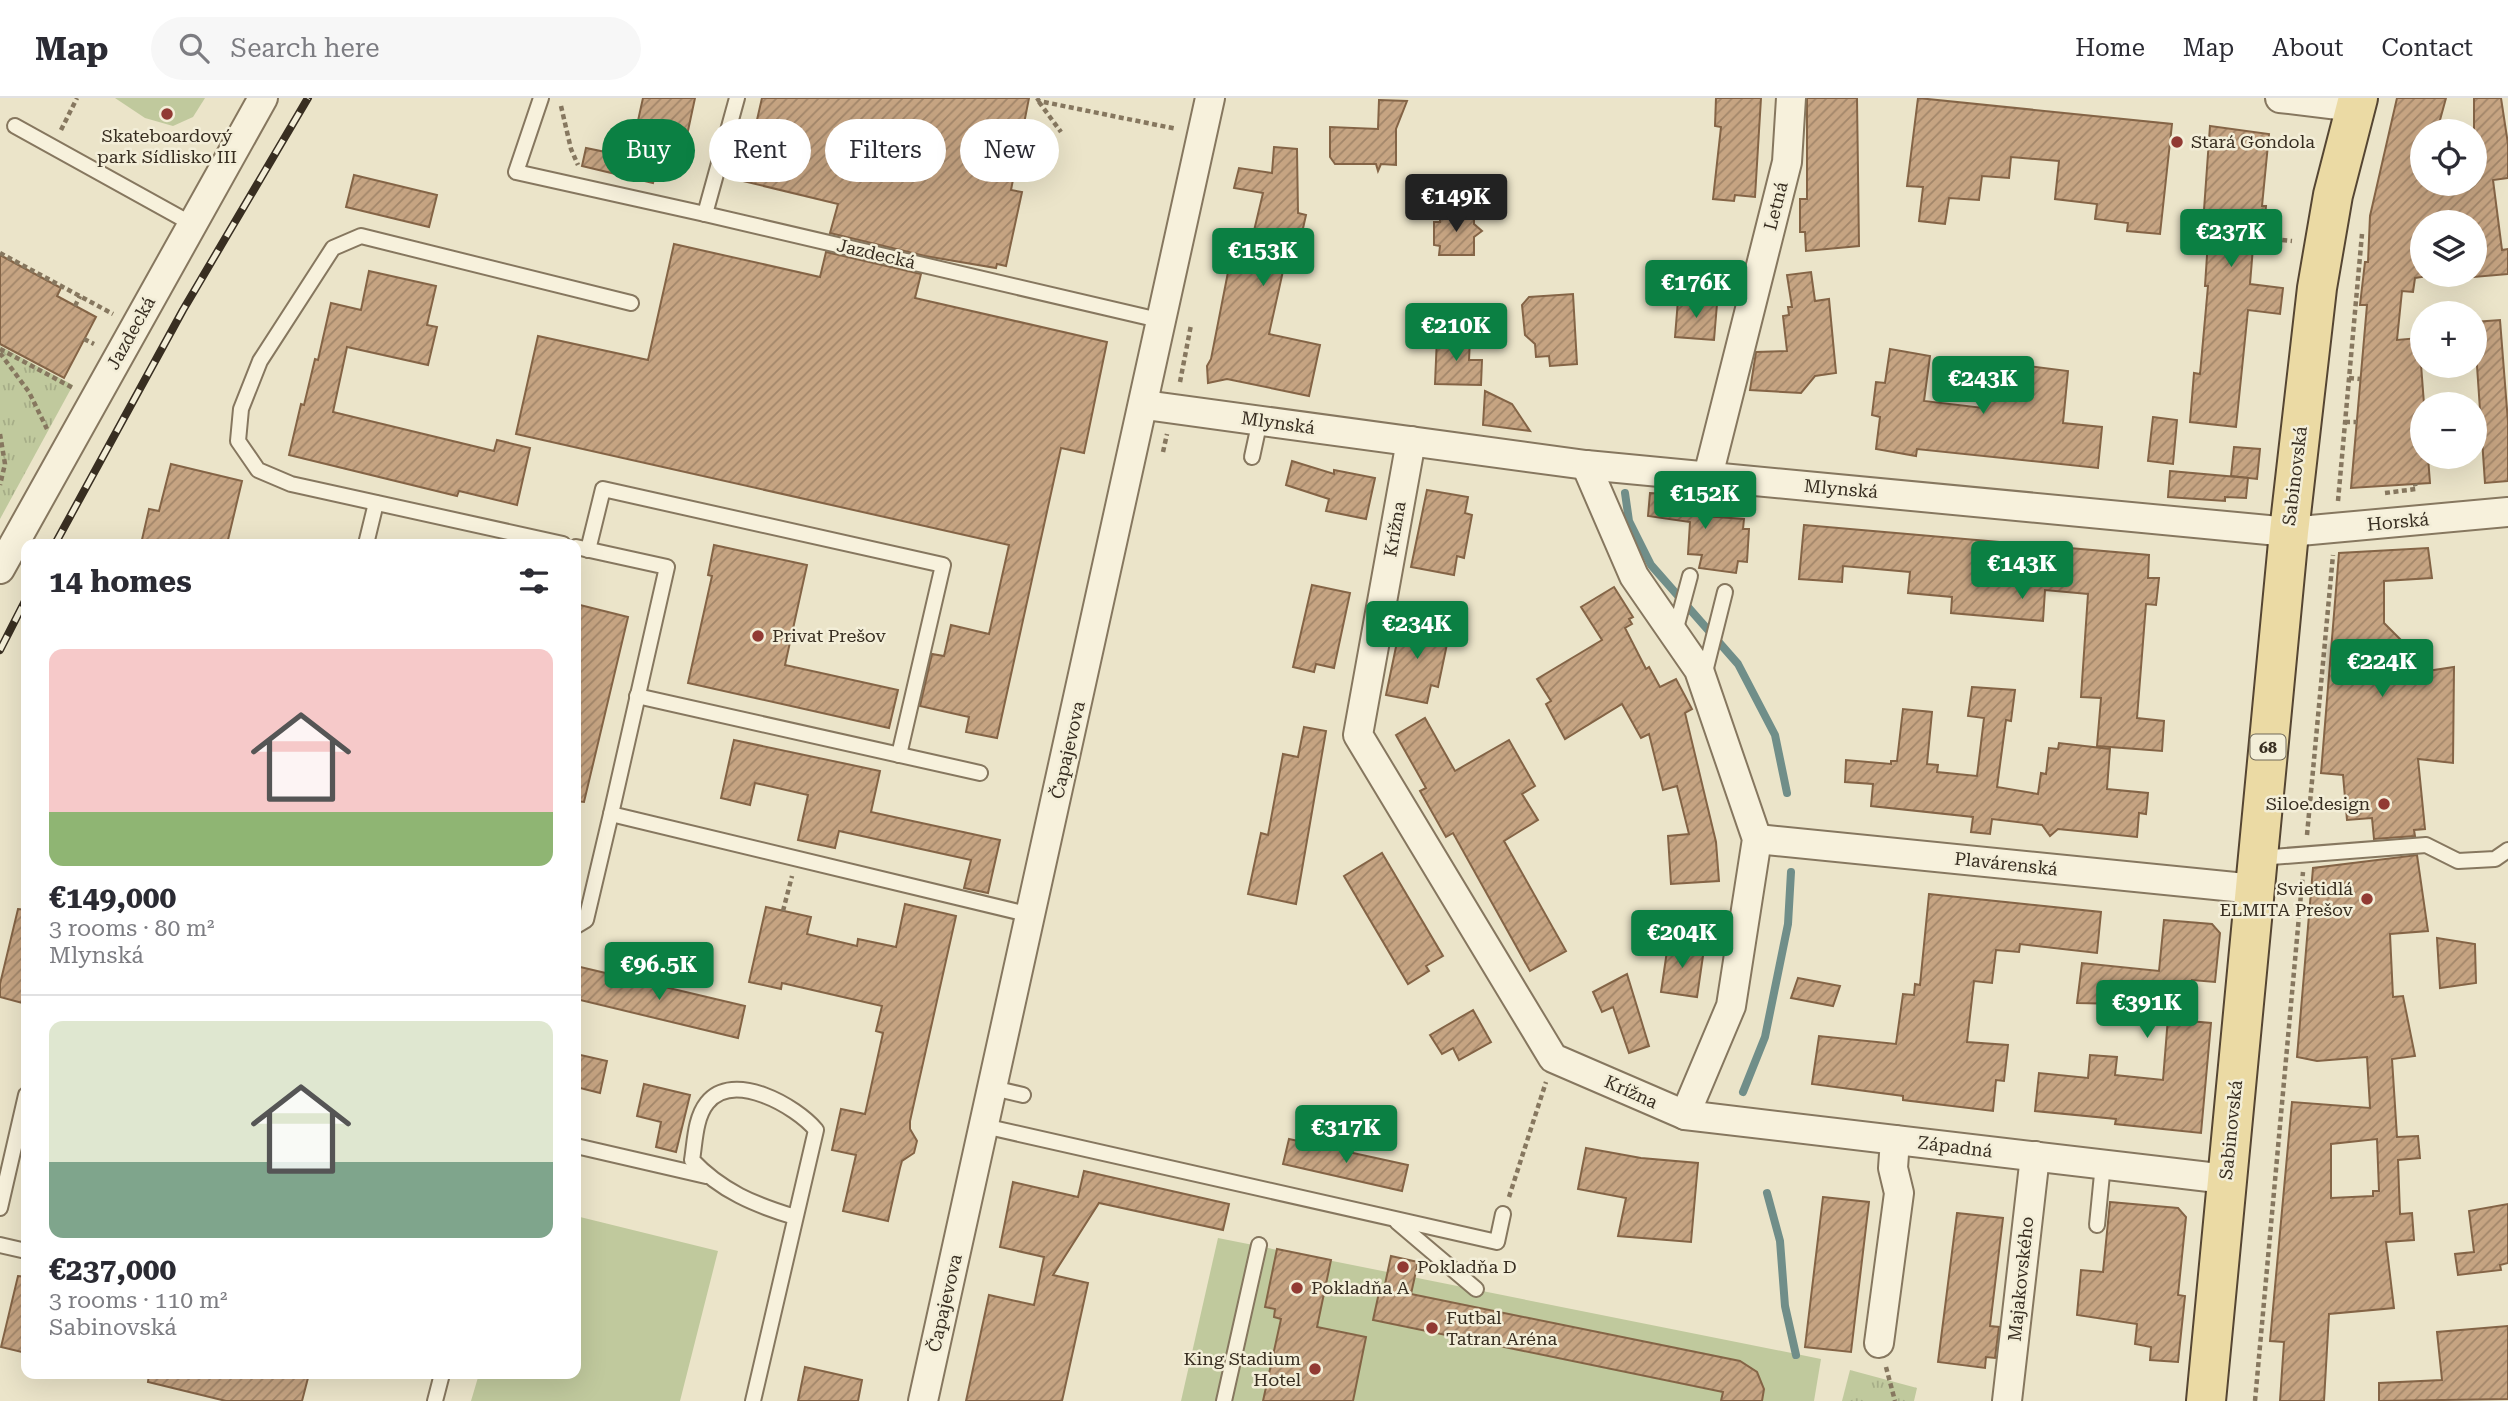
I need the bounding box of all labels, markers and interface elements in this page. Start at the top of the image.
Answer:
search box [151,17,641,80]
text: Map [35,29,109,68]
icon: search [175,29,213,67]
text: Search here [231,33,380,63]
text: Home [2075,34,2145,62]
text: Map [2183,34,2234,62]
text: About [2272,34,2343,62]
text: Contact [2381,34,2473,62]
marker: Skateboardový park Sídlisko III [159,106,175,122]
chip: Buy [602,119,695,182]
chip: Rent [709,119,811,182]
chip: Filters [825,119,946,182]
chip: New [960,119,1059,182]
map controls [2410,119,2487,469]
button: locate [2410,119,2487,196]
place label: Skateboardový park Sídlisko III [97,125,237,167]
place label: Stará Gondola [2191,131,2315,152]
marker: Stará Gondola [2169,134,2185,150]
pin: €149K [1407,174,1505,234]
street label: Letná [1759,179,1792,232]
text: €149K [1421,183,1491,210]
pin: €237K [2182,209,2280,269]
button: layers [2410,210,2487,287]
text: €237K [2196,218,2266,245]
pin: €153K [1214,228,1312,288]
street label: Jazdecká [835,234,918,273]
text: €153K [1228,237,1298,264]
pin: €176K [1647,260,1745,320]
text: €176K [1661,269,1731,296]
street label: Jazdecká [102,292,159,373]
button: + [2410,301,2487,378]
pin: €210K [1407,303,1505,363]
text: €210K [1421,312,1491,339]
pin: €243K [1934,356,2032,416]
text: €243K [1948,365,2018,392]
button: − [2410,392,2487,469]
street label: Mlynská [1240,407,1316,438]
street label: Sabinovská [2278,425,2311,527]
pin: €152K [1656,472,1754,531]
street label: Mlynská [1803,475,1879,502]
text: €152K [1670,480,1740,507]
street label: Krížna [1379,499,1410,558]
street label: Horská [2366,508,2430,535]
pin: €143K [1973,542,2071,601]
text: €143K [1987,550,2057,577]
icon: filters [515,562,553,600]
text: 14 homes [49,564,192,599]
pin: €234K [1368,602,1466,661]
text: €234K [1382,610,1452,637]
place label: Privat Prešov [772,625,887,646]
marker: Privat Prešov [750,628,766,644]
pin: €224K [2333,640,2431,699]
text: €224K [2347,648,2417,675]
icon: home [238,694,364,820]
street label: Čapajevova [1046,699,1089,801]
road number: 68 [2250,734,2286,760]
place label: Siloe.design [2266,793,2370,814]
marker: Siloe.design [2376,796,2392,812]
street label: Plavárenská [1953,848,2059,879]
place label: Svietidlá ELMITA Prešov [2220,878,2354,920]
text: €149,000 [49,880,176,915]
marker: Svietidlá ELMITA Prešov [2359,891,2375,907]
pin: €204K [1633,910,1731,970]
text: 3 rooms · 80 m² [49,915,215,942]
text: €204K [1647,919,1717,946]
text: Mlynská [49,942,144,969]
pin: €96.5K [602,942,716,1002]
text: €96.5K [621,951,697,978]
pin: €391K [2098,981,2196,1040]
text: €391K [2112,989,2182,1016]
icon: home [238,1066,364,1192]
street label: Krížna [1601,1071,1661,1113]
street label: Sabinovská [2215,1079,2246,1181]
pin: €317K [1297,1105,1395,1165]
text: €317K [1311,1114,1381,1141]
street label: Západná [1916,1131,1994,1162]
street label: Majakovského [2004,1216,2037,1342]
text: €237,000 [49,1252,176,1287]
street label: Čapajevova [923,1252,966,1354]
place label: Pokladňa D [1417,1256,1517,1277]
marker: Pokladňa D [1395,1259,1411,1275]
place label: Pokladňa A [1311,1277,1410,1298]
marker: Pokladňa A [1289,1280,1305,1296]
text: 3 rooms · 110 m² [49,1287,227,1314]
place label: Futbal Tatran Aréna [1446,1307,1558,1349]
text: Sabinovská [49,1314,177,1341]
marker: Futbal Tatran Aréna [1424,1320,1440,1336]
place label: King Stadium Hotel [1184,1348,1301,1390]
marker: King Stadium Hotel [1307,1361,1323,1377]

